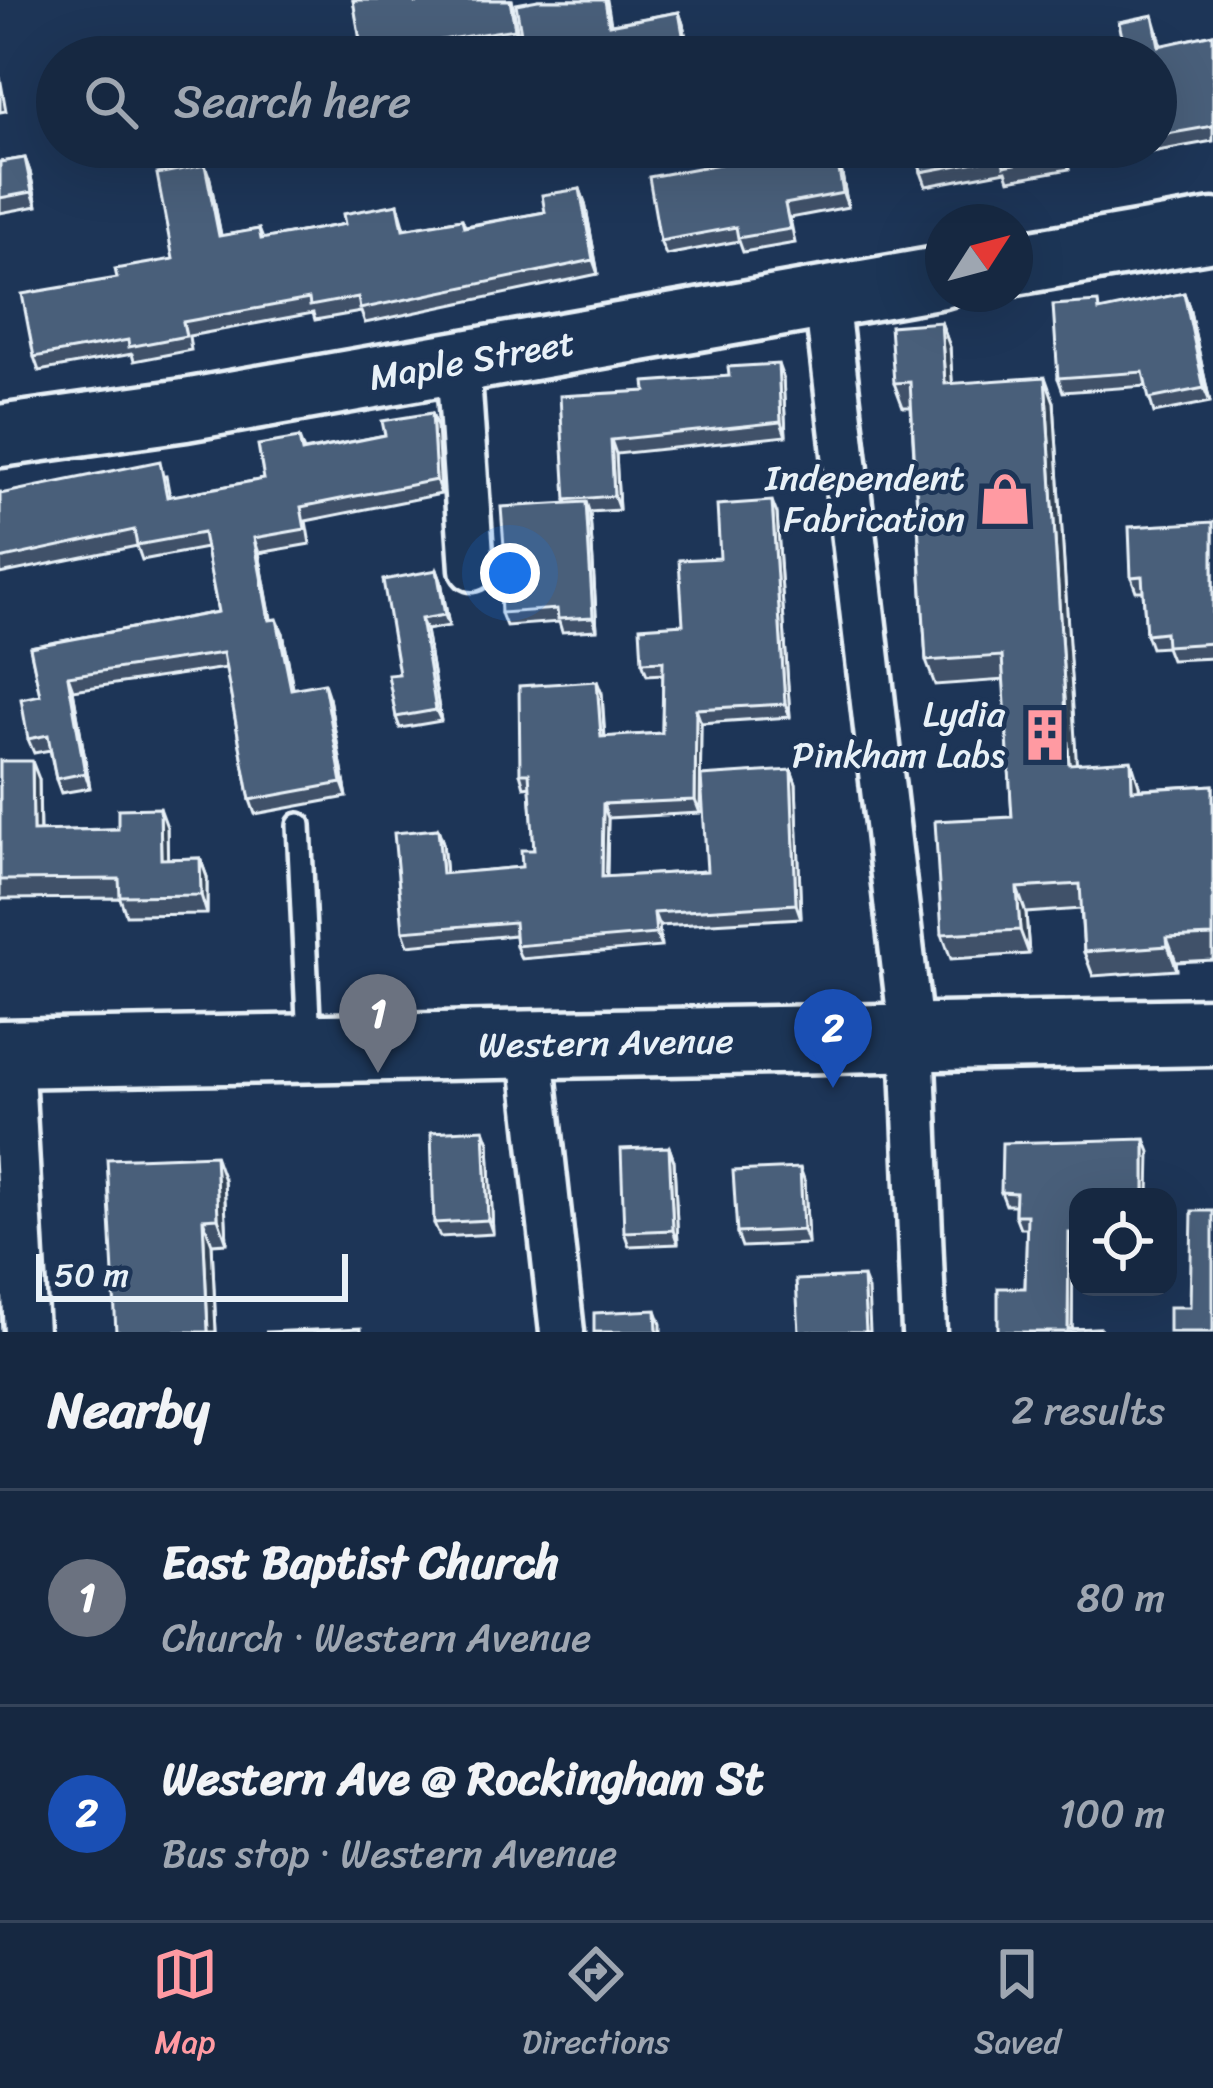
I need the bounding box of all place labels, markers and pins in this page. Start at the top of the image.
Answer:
place label: Independent Fabrication [764,446,965,551]
shop icon: Independent Fabrication [976,470,1034,528]
place label: Lydia Pinkham Labs [792,682,1006,787]
building icon: Lydia Pinkham Labs [1016,706,1074,764]
pin: 1 [339,974,417,1073]
pin: 2 [794,989,872,1088]

